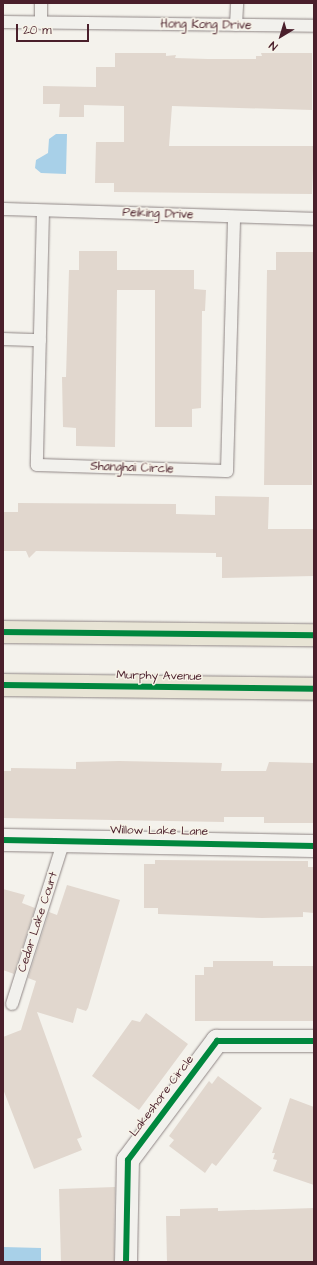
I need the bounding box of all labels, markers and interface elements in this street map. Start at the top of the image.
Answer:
scale bar [18,16,91,42]
north arrow [261,16,301,56]
street label: Hong Kong Drive [160,17,252,33]
text: 20 m [23,22,52,39]
text: N [266,38,281,54]
street label: Peiking Drive [122,206,194,222]
street label: Shanghai Circle [90,459,174,477]
street label: Murphy Avenue [116,668,202,684]
street label: Willow Lake Lane [110,823,208,839]
street label: Cedar Lake Court [15,870,61,974]
street label: Lakeshore Circle [127,1053,197,1139]

